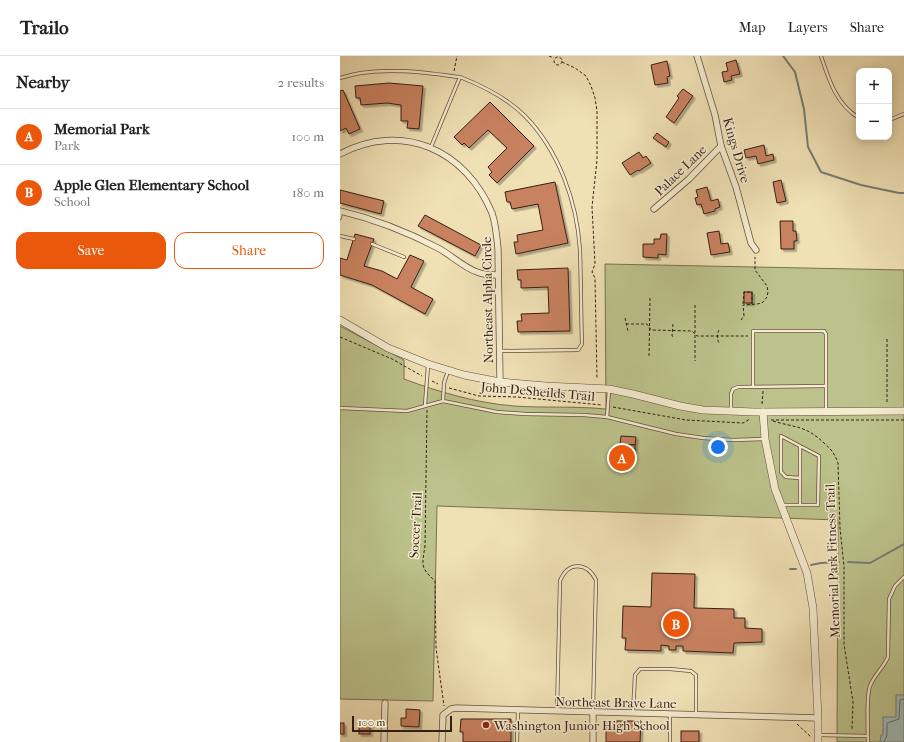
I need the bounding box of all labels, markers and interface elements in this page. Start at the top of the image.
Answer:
text: Trailo [20,17,69,39]
text: Map [739,19,766,36]
text: Layers [788,19,828,36]
text: Share [850,19,884,36]
map controls [856,68,892,140]
button: + [856,68,892,104]
text: Nearby [16,72,70,92]
text: 2 results [278,75,324,90]
button: − [856,104,892,140]
street label: Kings Drive [720,116,753,185]
text: Memorial Park [54,120,150,138]
text: A [25,129,33,144]
text: 100 m [291,129,324,144]
text: Park [54,138,80,153]
street label: Palace Lane [651,142,710,199]
text: Apple Glen Elementary School [54,176,249,194]
text: B [25,185,33,200]
text: 180 m [292,185,324,200]
text: School [54,194,90,209]
button: Save [16,232,166,269]
button: Share [174,232,324,269]
street label: Northeast Alpha Circle [479,236,496,364]
street label: John DeSheilds Trail [479,379,596,404]
your location [708,437,728,457]
pin: A [609,443,635,473]
street label: Memorial Park Fitness Trail [822,483,843,638]
street label: Soccer Trail [406,491,425,559]
pin: B [663,609,689,639]
street label: Northeast Brave Lane [555,694,677,711]
scale bar [352,714,452,733]
text: 100 m [358,716,386,729]
place label: Washington Junior High School [493,718,670,733]
marker: Washington Junior High School [481,720,491,730]

